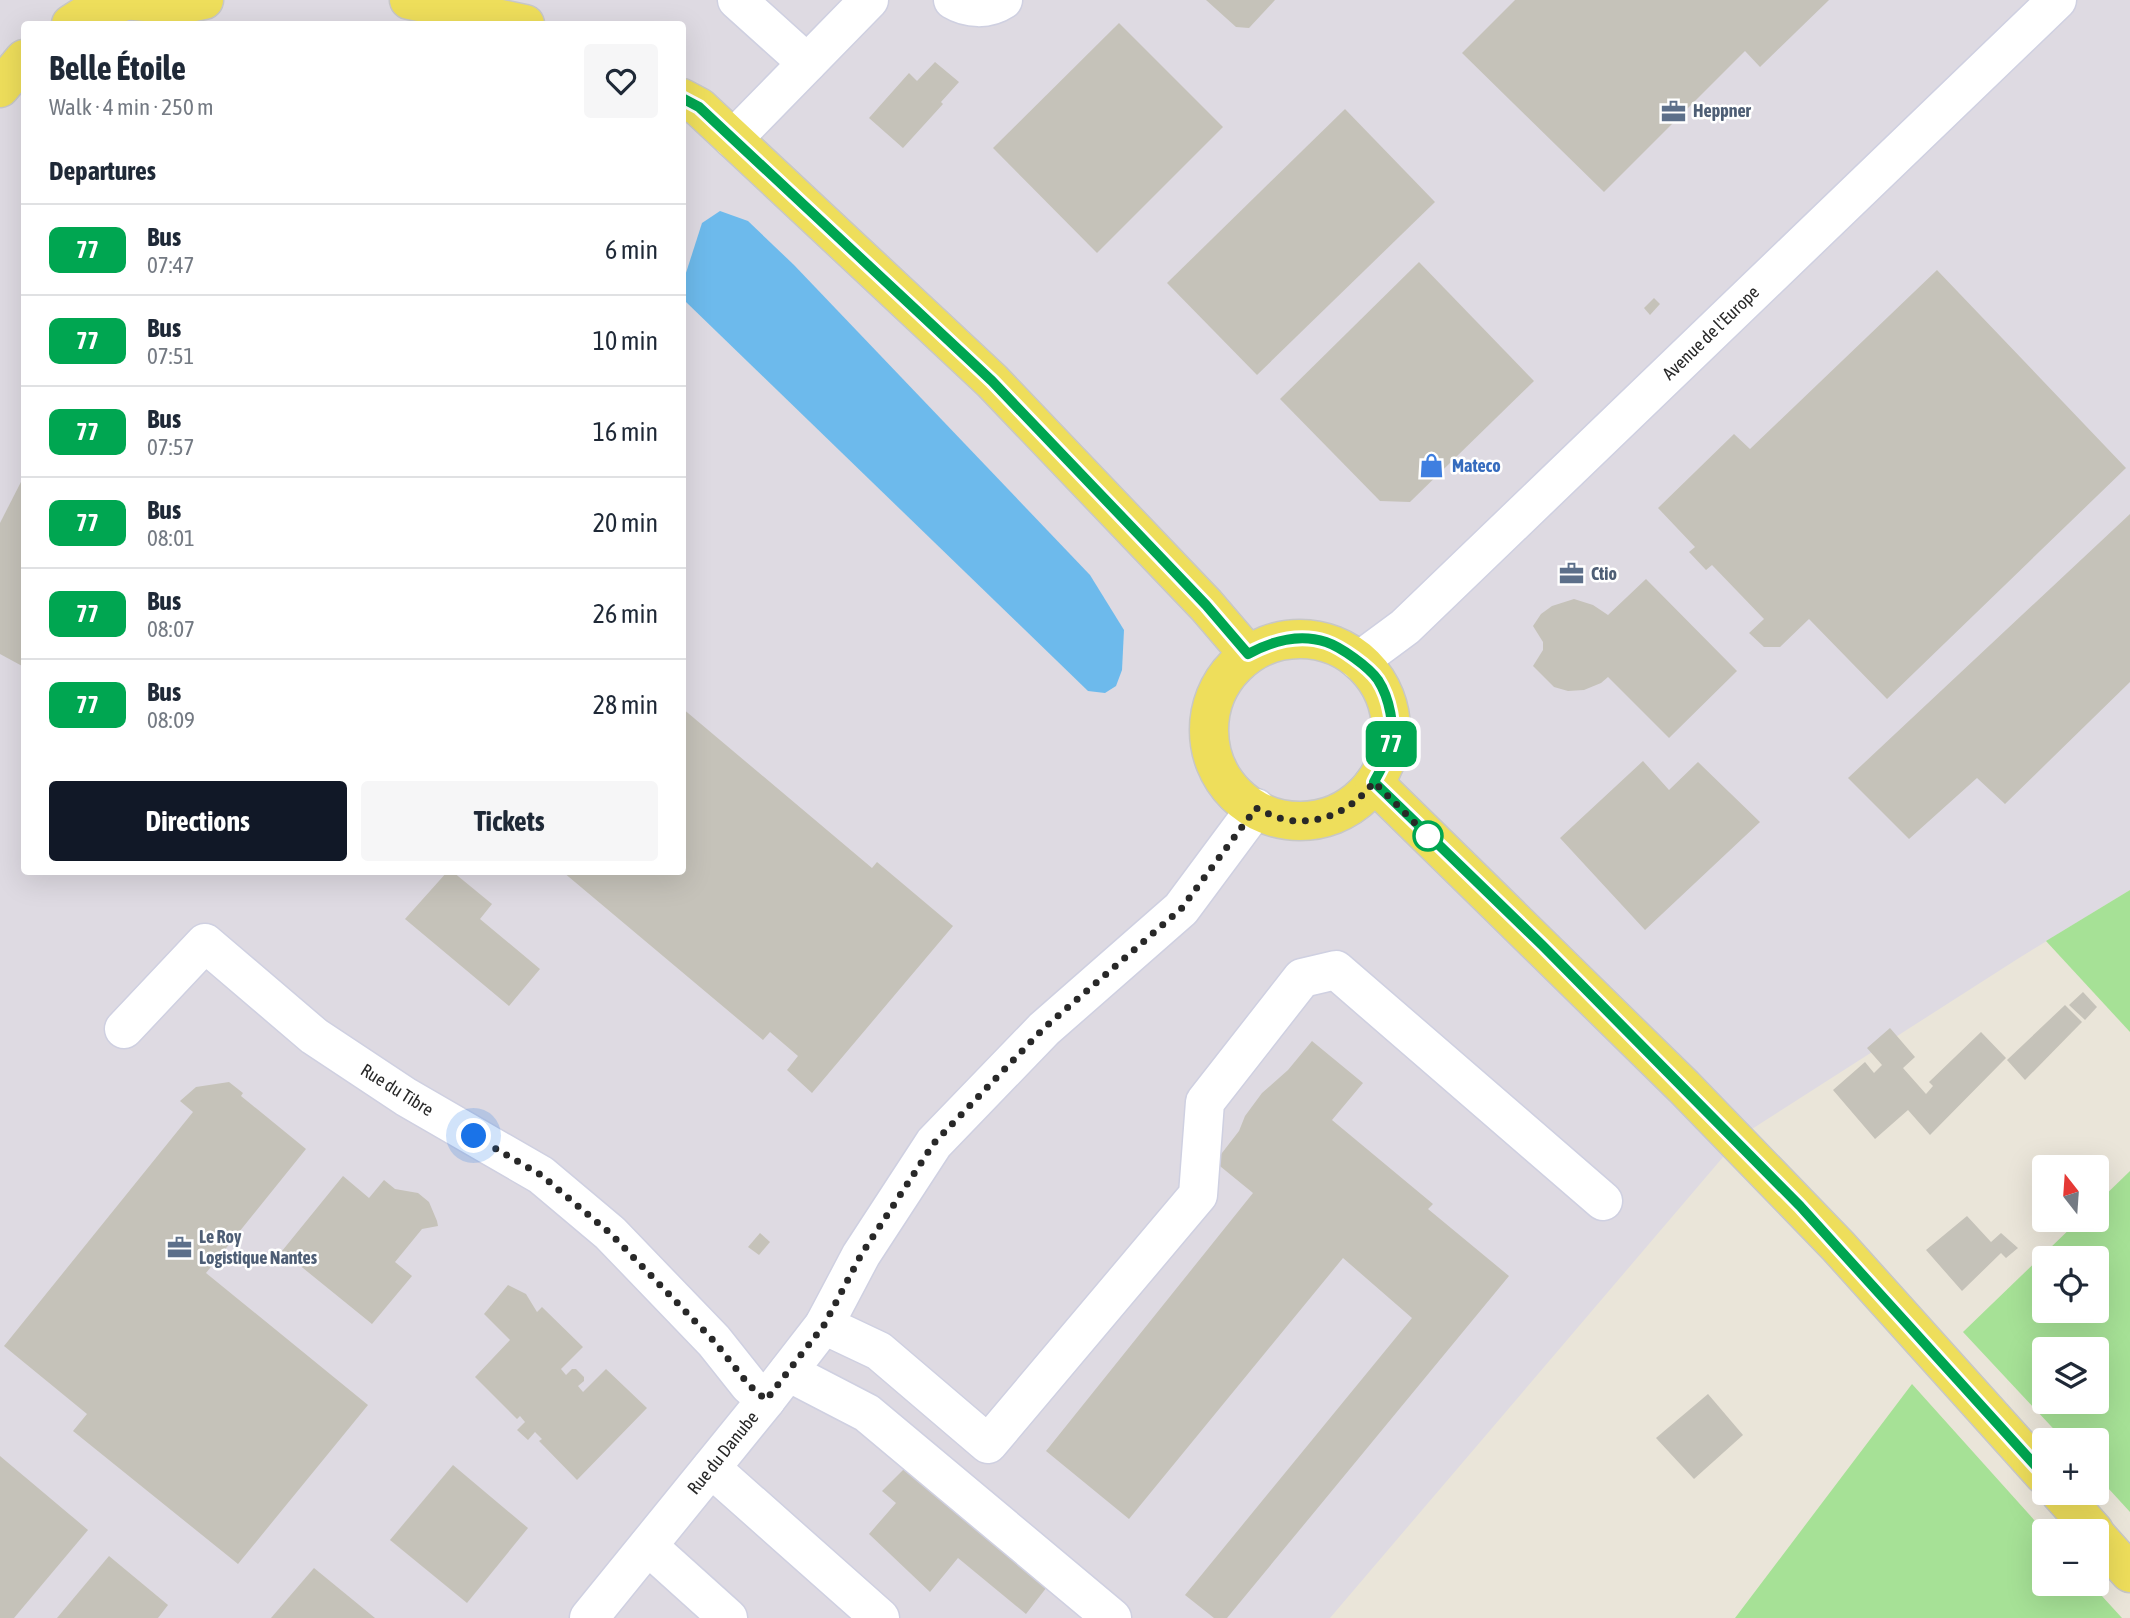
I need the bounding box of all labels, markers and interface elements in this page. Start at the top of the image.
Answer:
button: heart [584,44,658,118]
text: Belle Étoile [49,49,186,87]
text: Walk · 4 min · 250 m [49,94,213,120]
office icon: Heppner [1659,97,1687,125]
place label: Heppner [1693,100,1752,121]
text: Departures [49,156,156,186]
text: Bus [147,222,181,252]
text: 6 min [605,235,658,265]
text: 77 [76,236,99,263]
text: 07:47 [147,252,194,278]
street label: Avenue de l'Europe [1658,281,1763,384]
text: Bus [147,313,181,343]
text: 10 min [593,326,658,356]
text: 77 [76,327,99,354]
text: 07:51 [147,343,194,369]
text: Bus [147,404,181,434]
text: 16 min [593,417,658,447]
text: 77 [76,418,99,445]
text: 07:57 [147,434,194,460]
shop icon: Mateco [1418,452,1446,480]
place label: Mateco [1452,455,1501,476]
text: Bus [147,495,181,525]
text: 20 min [593,508,658,538]
text: 77 [76,509,99,536]
text: 08:01 [147,525,195,551]
office icon: Ctio [1557,560,1585,588]
place label: Ctio [1591,563,1617,584]
text: Bus [147,586,181,616]
text: 26 min [593,599,658,629]
text: 77 [76,600,99,627]
text: 08:07 [147,616,195,642]
text: Bus [147,677,181,707]
text: 28 min [593,690,658,720]
text: 77 [76,691,99,718]
text: 08:09 [147,707,195,733]
line badge: 77 [1360,721,1422,767]
text: 77 [1380,730,1402,757]
button: Directions [49,781,347,861]
button: Tickets [361,781,658,861]
unlabelled marker [1413,821,1443,851]
street label: Rue du Tibre [357,1059,437,1120]
your location [456,1118,491,1153]
north arrow [2032,1155,2109,1232]
map controls [2032,1155,2109,1596]
place label: Le Roy Logistique Nantes [199,1226,318,1268]
office icon: Le Roy Logistique Nantes [165,1233,193,1261]
button: locate [2032,1246,2109,1323]
button: layers [2032,1337,2109,1414]
street label: Rue du Danube [683,1407,762,1498]
button: + [2032,1428,2109,1505]
button: − [2032,1519,2109,1596]

